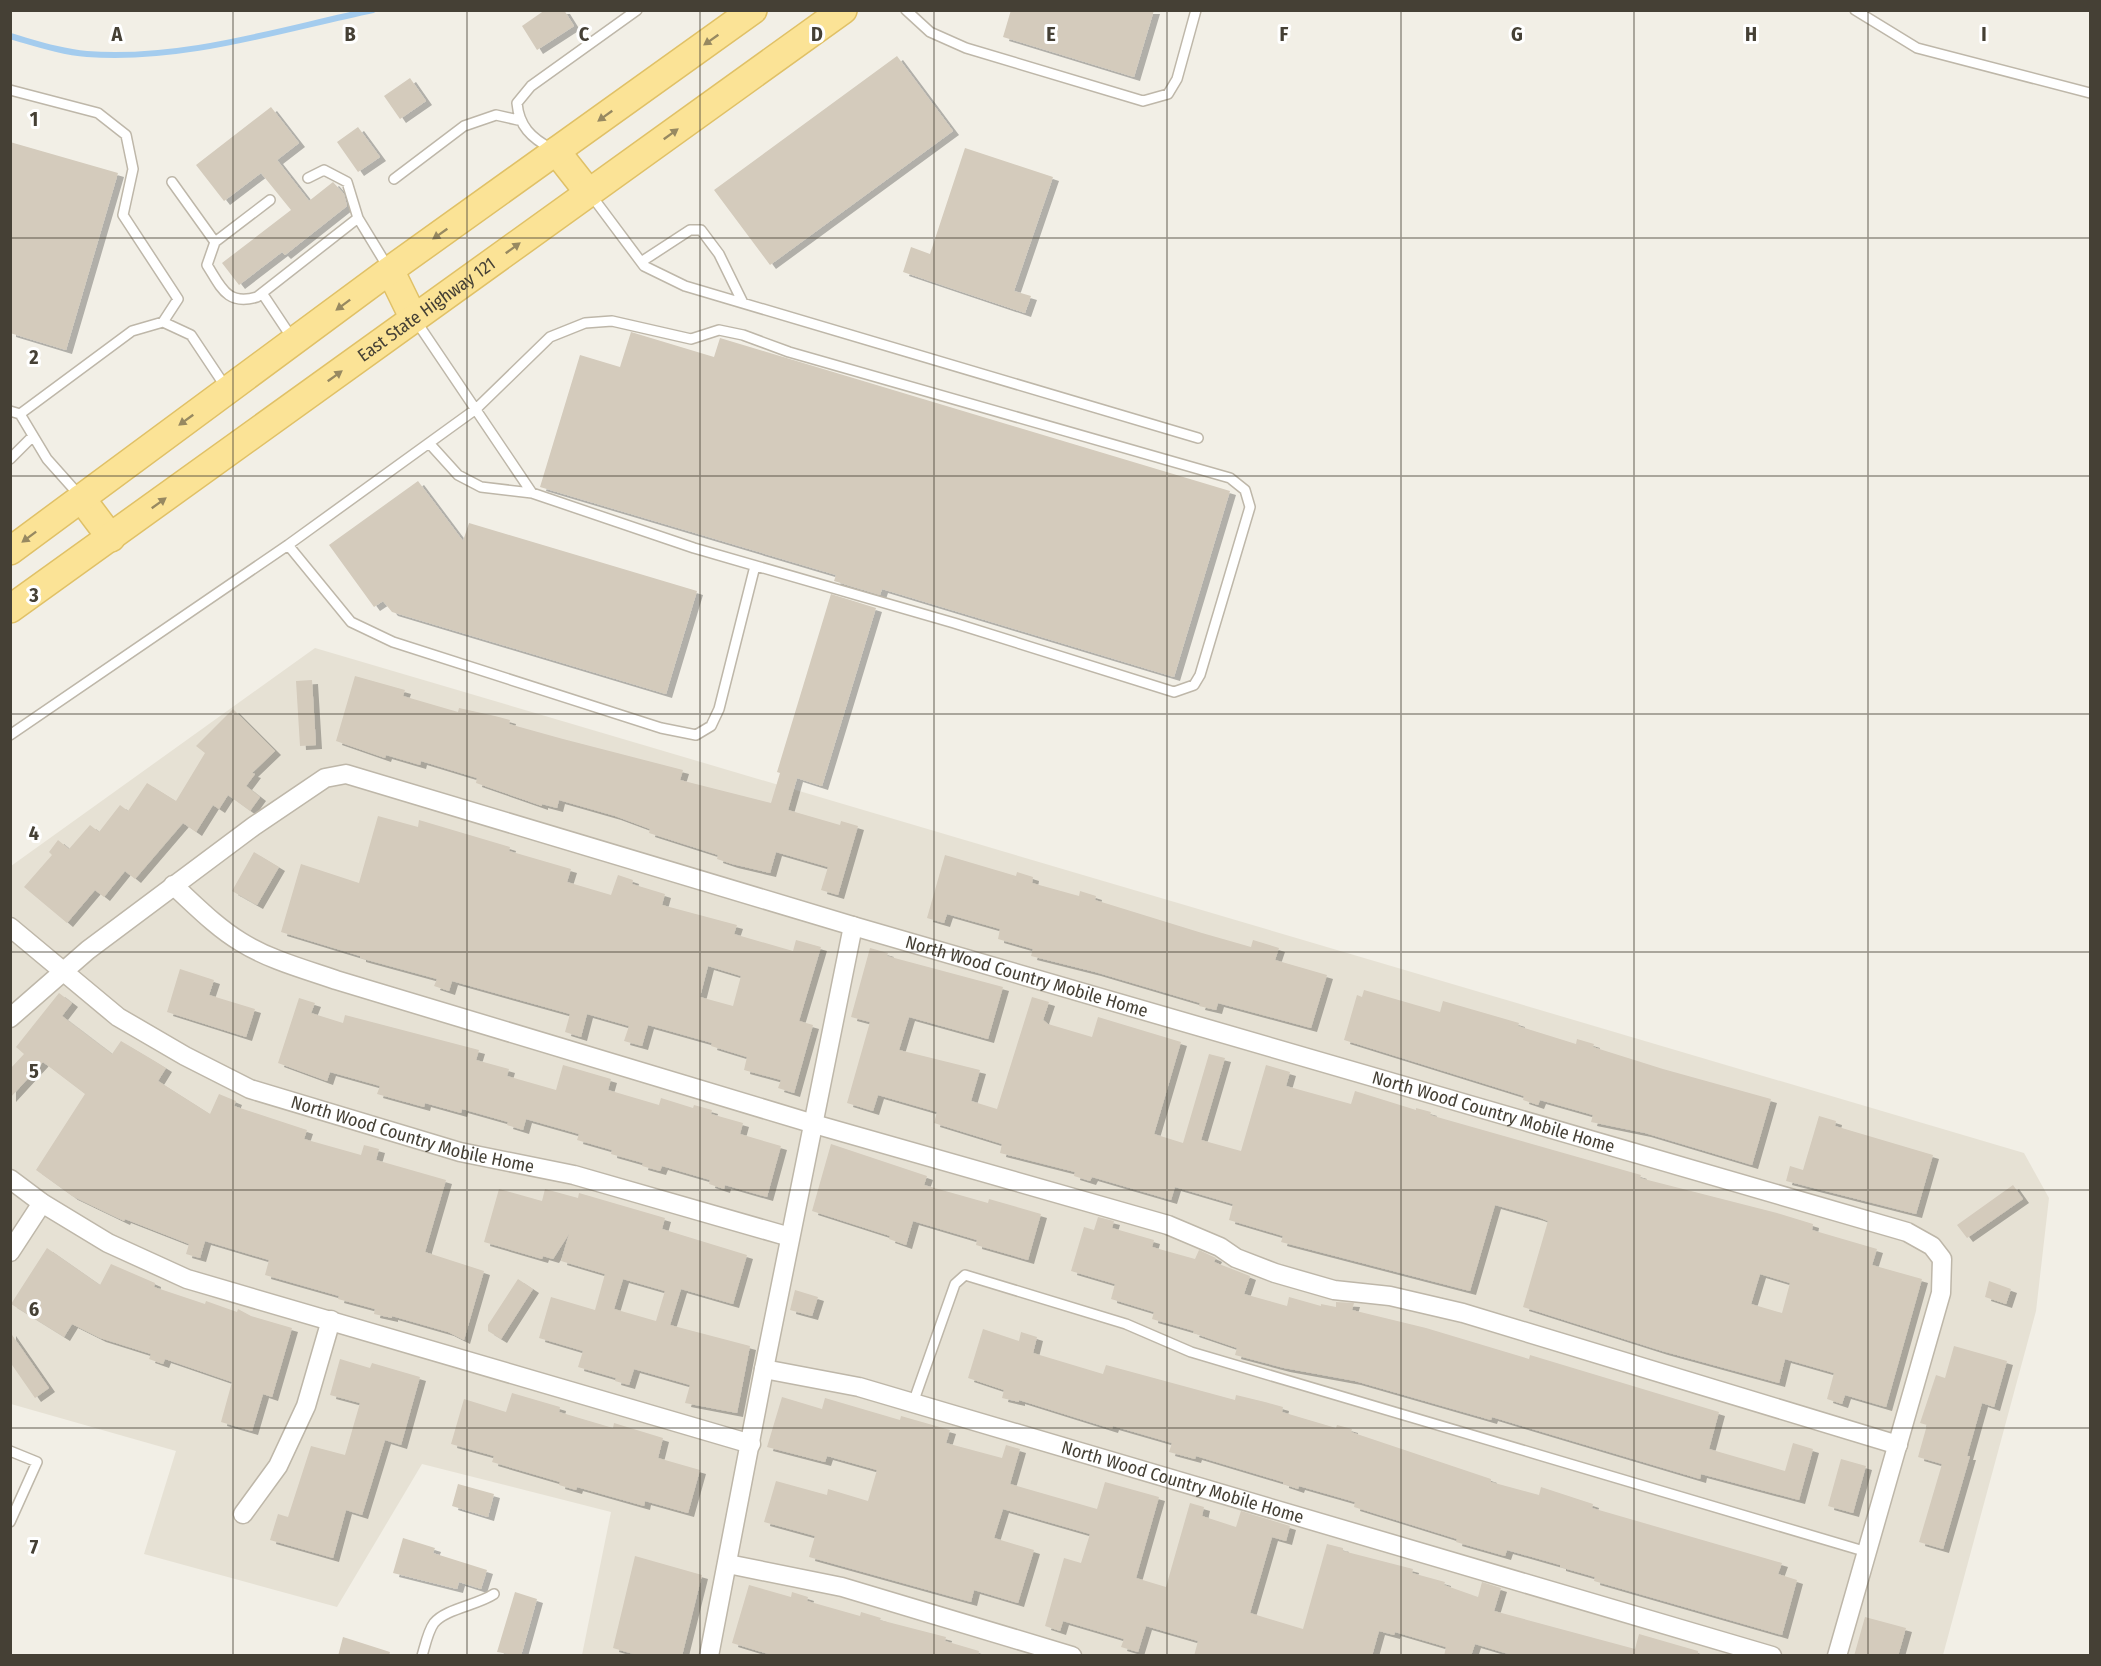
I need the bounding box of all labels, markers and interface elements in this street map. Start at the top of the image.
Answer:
text: A [111,22,124,46]
text: B [344,22,356,46]
text: C [579,22,590,46]
text: D [811,22,823,46]
text: E [1046,22,1056,46]
text: F [1280,22,1289,46]
text: G [1511,22,1523,46]
text: H [1745,22,1757,46]
text: I [1981,22,1987,46]
one-way arrow [703,34,719,45]
text: 1 [30,107,38,131]
one-way arrow [597,110,613,122]
one-way arrow [663,128,679,140]
one-way arrow [433,228,449,240]
one-way arrow [505,242,521,254]
street label: East State Highway 121 [353,253,500,366]
one-way arrow [335,299,351,311]
text: 2 [28,345,39,369]
one-way arrow [327,370,343,382]
one-way arrow [178,414,194,426]
one-way arrow [150,497,166,509]
one-way arrow [22,530,37,542]
text: 3 [28,583,39,607]
text: 4 [29,821,39,845]
street label: North Wood Country Mobile Home [903,931,1151,1022]
text: 5 [29,1059,39,1083]
street label: North Wood Country Mobile Home [1370,1066,1617,1158]
street label: North Wood Country Mobile Home [288,1091,536,1178]
text: 6 [29,1297,39,1321]
street label: North Wood Country Mobile Home [1059,1436,1306,1528]
text: 7 [30,1535,39,1559]

